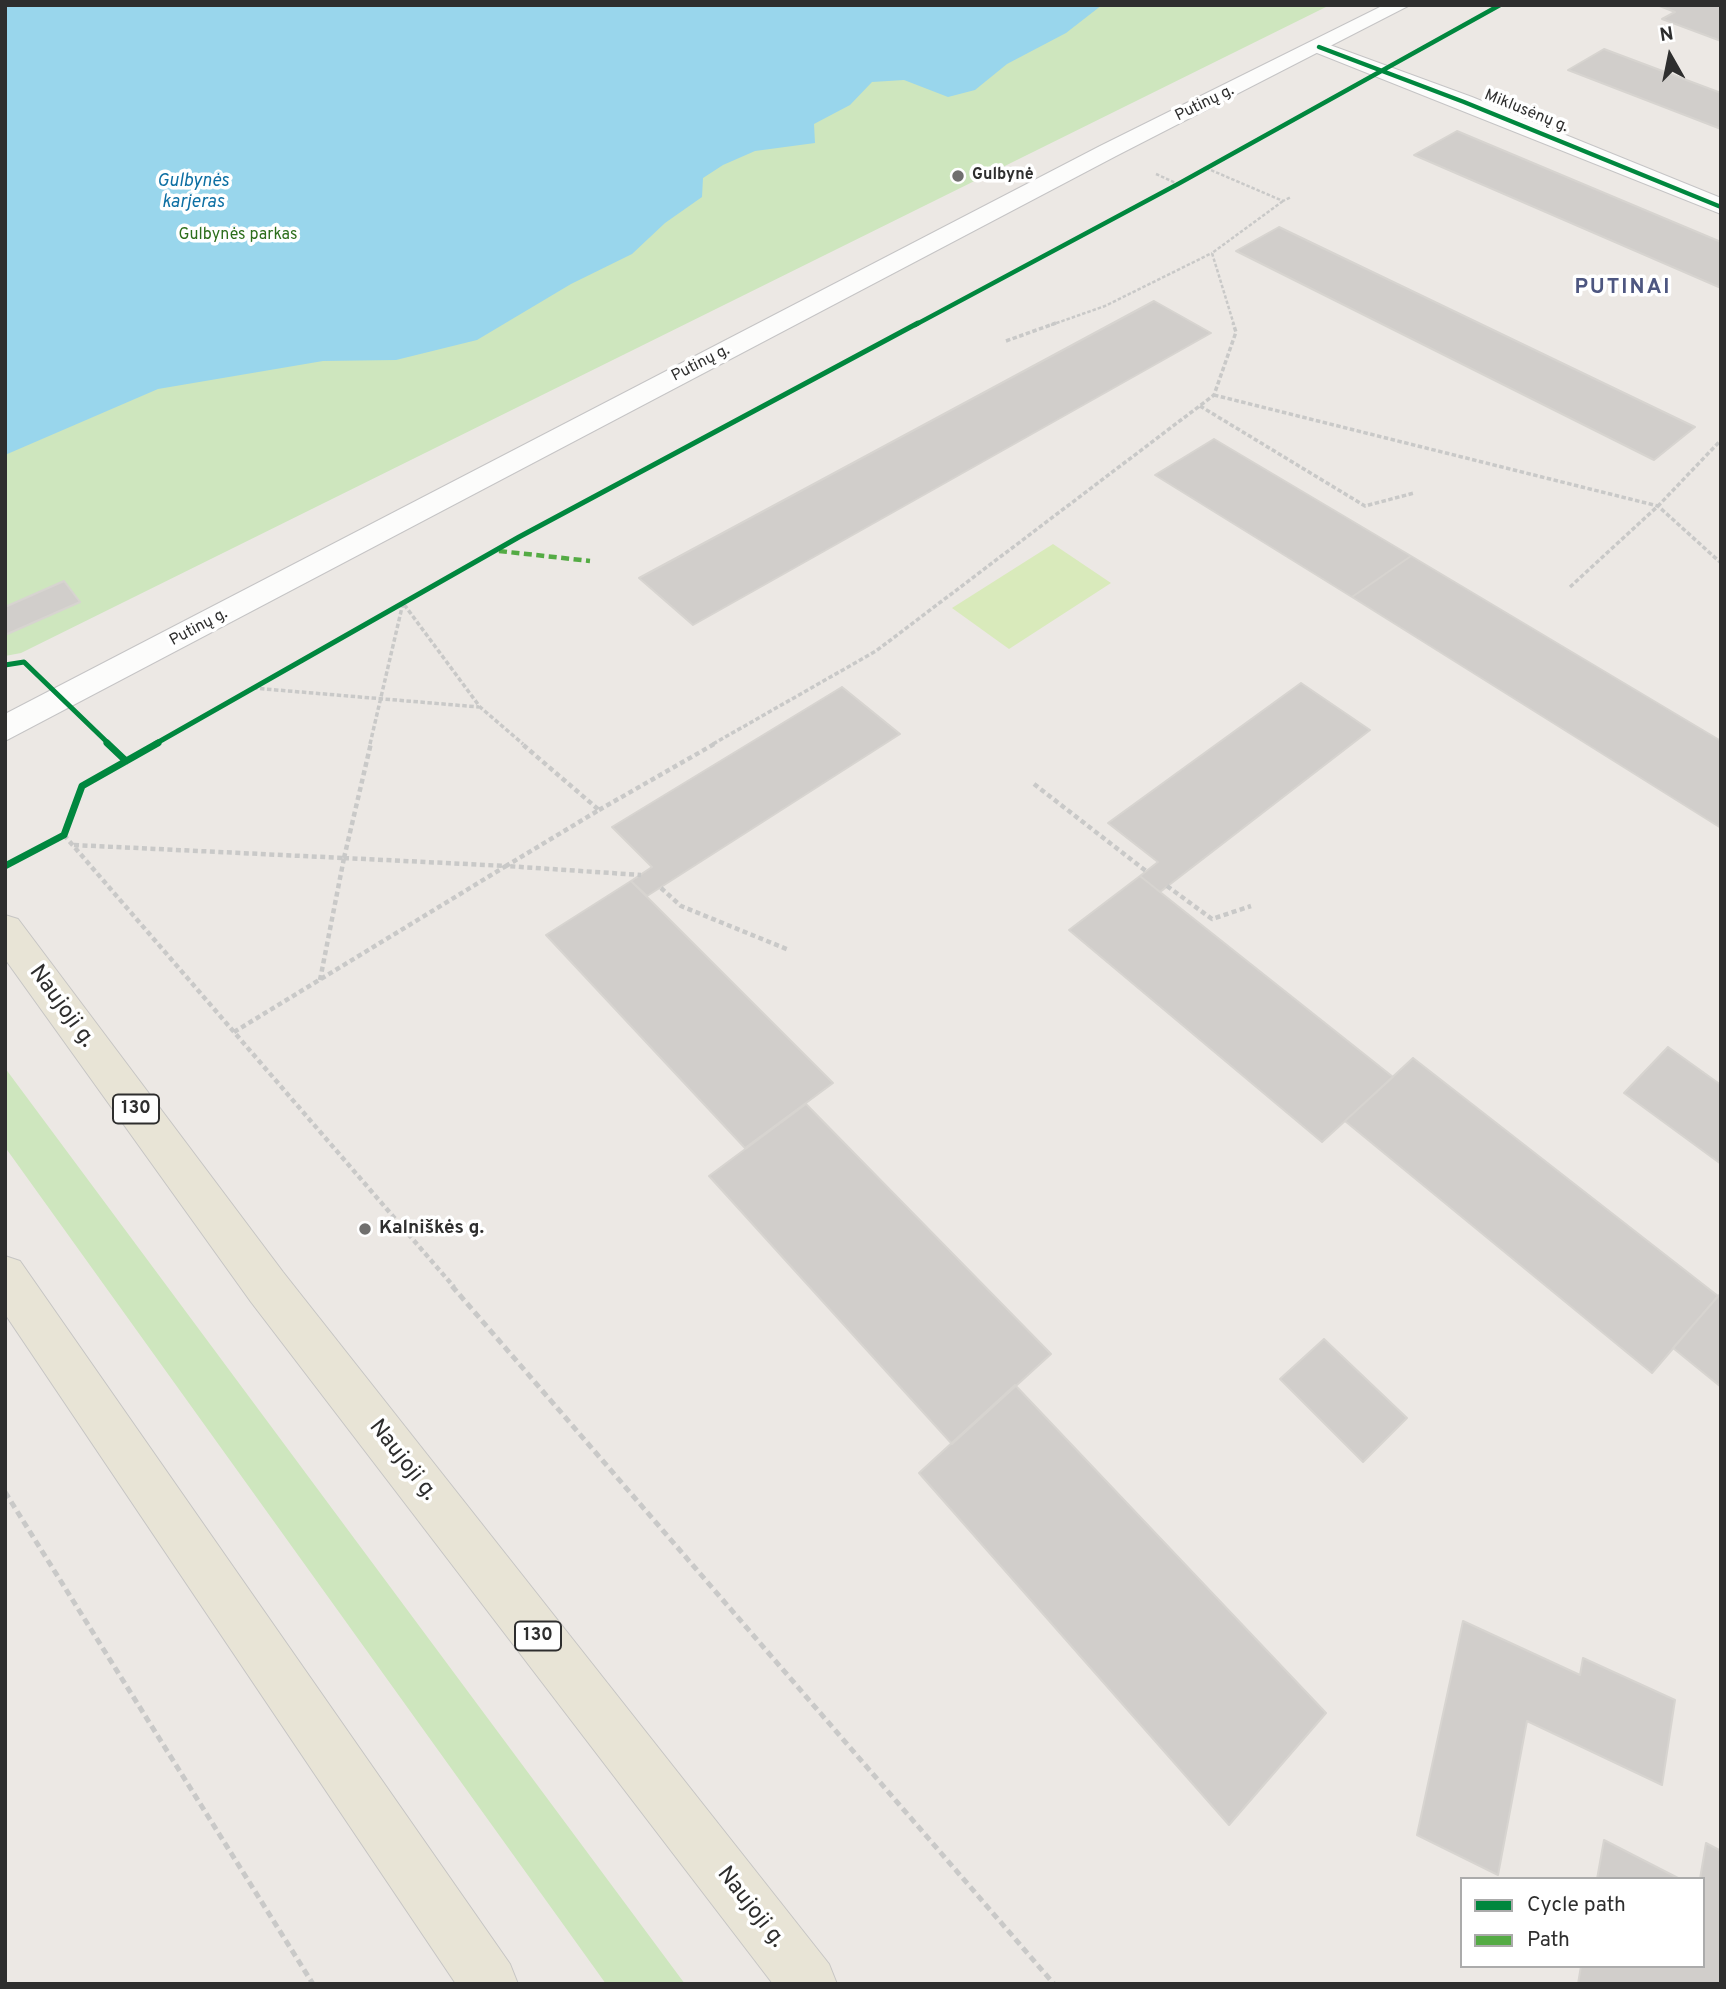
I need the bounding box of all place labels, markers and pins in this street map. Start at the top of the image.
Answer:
place label: Gulbynė [972,166,1034,186]
marker: Gulbynė [950,168,966,184]
place label: Kalniškės g. [379,1218,484,1240]
marker: Kalniškės g. [357,1221,373,1237]

